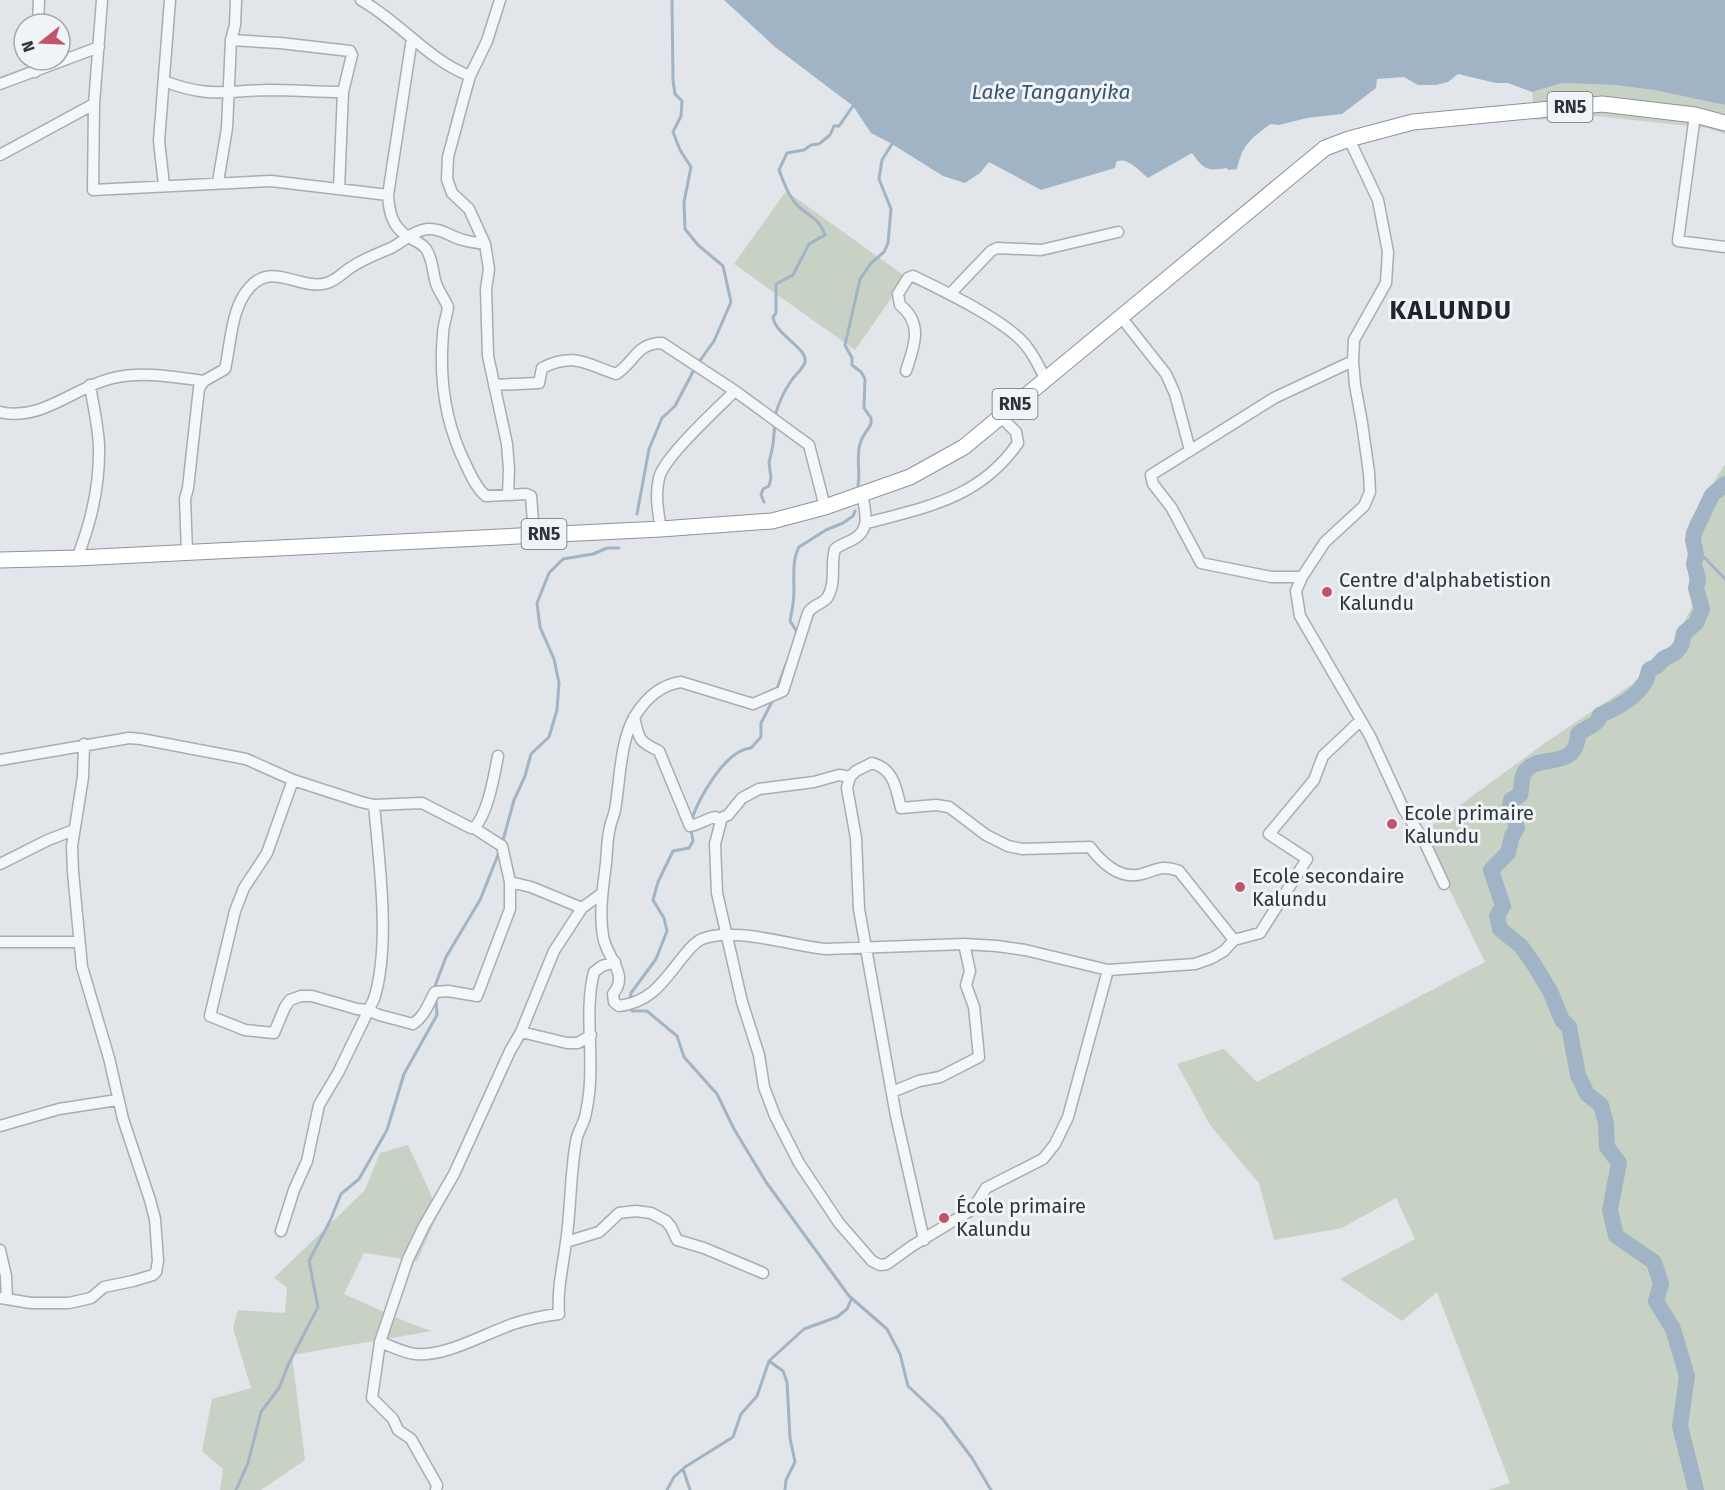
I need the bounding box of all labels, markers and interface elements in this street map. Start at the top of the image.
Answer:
north arrow [12,12,72,72]
text: N [18,39,39,54]
water label: Lake Tanganyika [972,79,1130,105]
road number: RN5 [1548,92,1592,122]
district label: KALUNDU [1389,295,1513,326]
road number: RN5 [992,389,1038,419]
road number: RN5 [522,519,566,549]
place label: Centre d'alphabetistion Kalundu [1339,568,1551,615]
marker: Centre d'alphabetistion Kalundu [1320,585,1334,599]
place label: Ecole primaire Kalundu [1404,801,1534,848]
marker: Ecole primaire Kalundu [1385,817,1399,831]
place label: Ecole secondaire Kalundu [1252,864,1404,911]
marker: Ecole secondaire Kalundu [1233,880,1247,894]
place label: École primaire Kalundu [956,1194,1086,1241]
marker: École primaire Kalundu [937,1211,951,1225]

